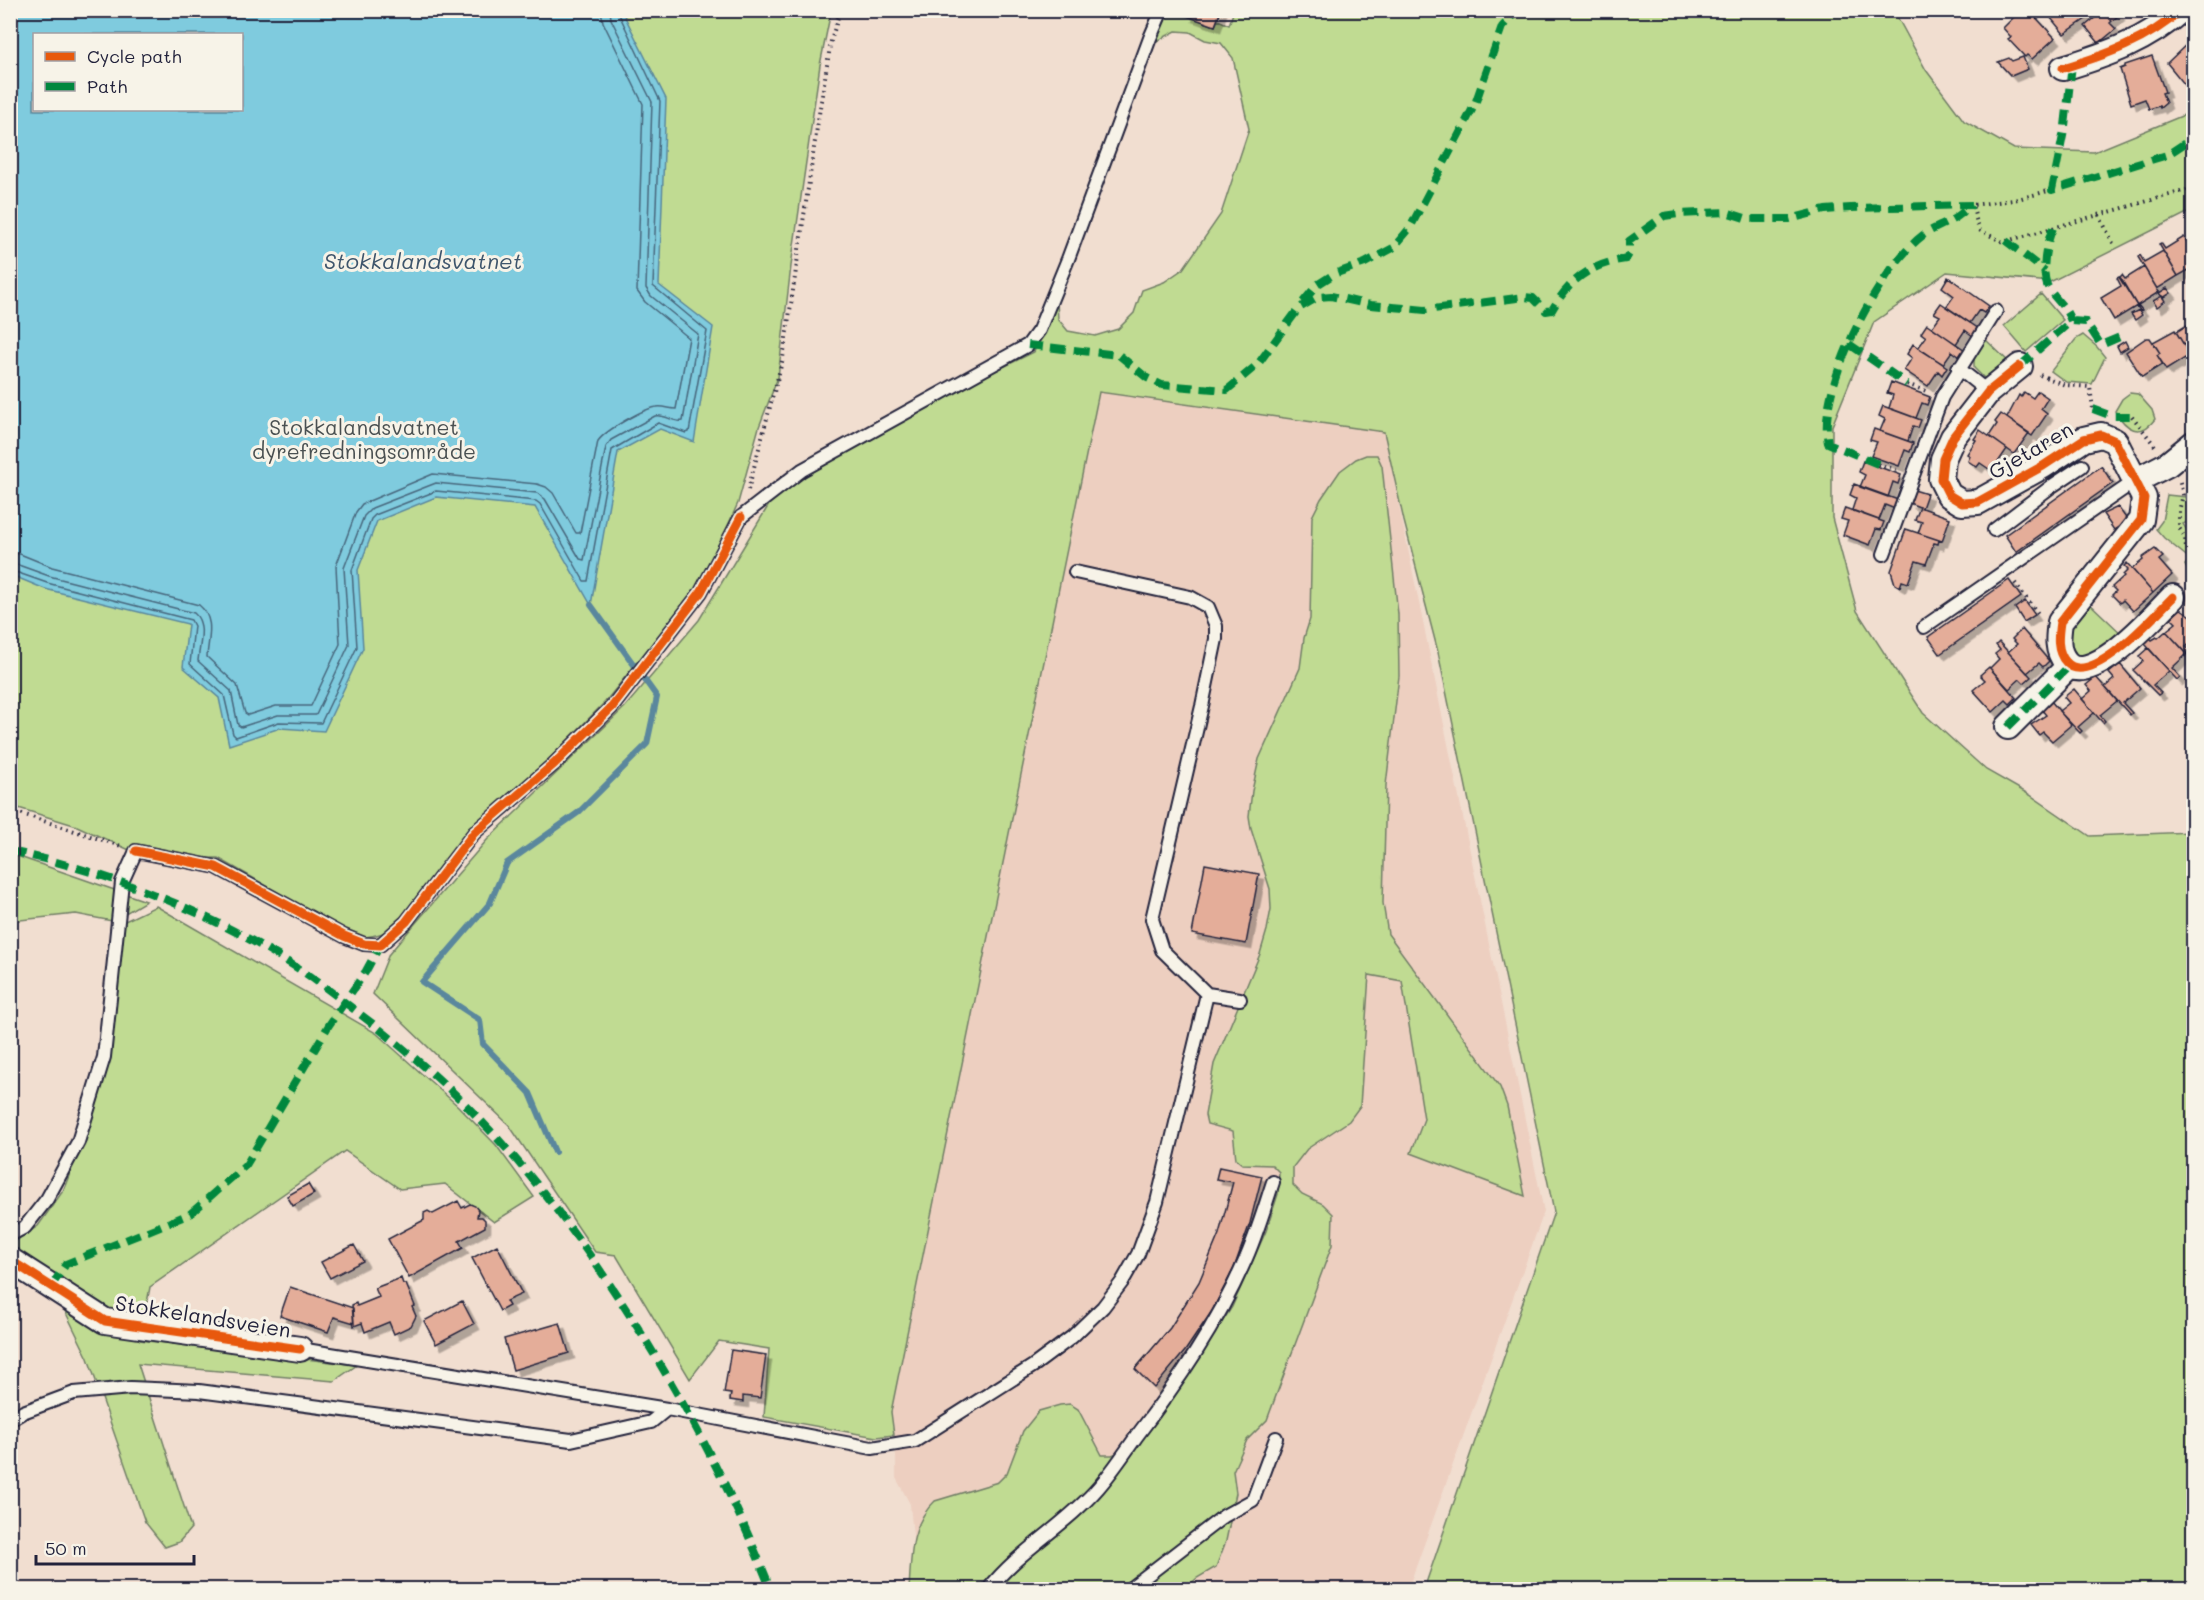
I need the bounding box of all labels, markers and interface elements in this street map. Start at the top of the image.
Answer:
legend [33,33,243,111]
text: Cycle path [87,44,182,68]
text: Path [87,74,127,98]
water label: Stokkalandsvatnet [324,246,522,275]
park label: Stokkalandsvatnet dyrefredningsområde [252,413,476,464]
street label: Gjetaren [1983,415,2077,485]
street label: Stokkelandsveien [113,1288,293,1343]
scale bar [36,1528,194,1566]
text: 50 m [45,1536,87,1560]

